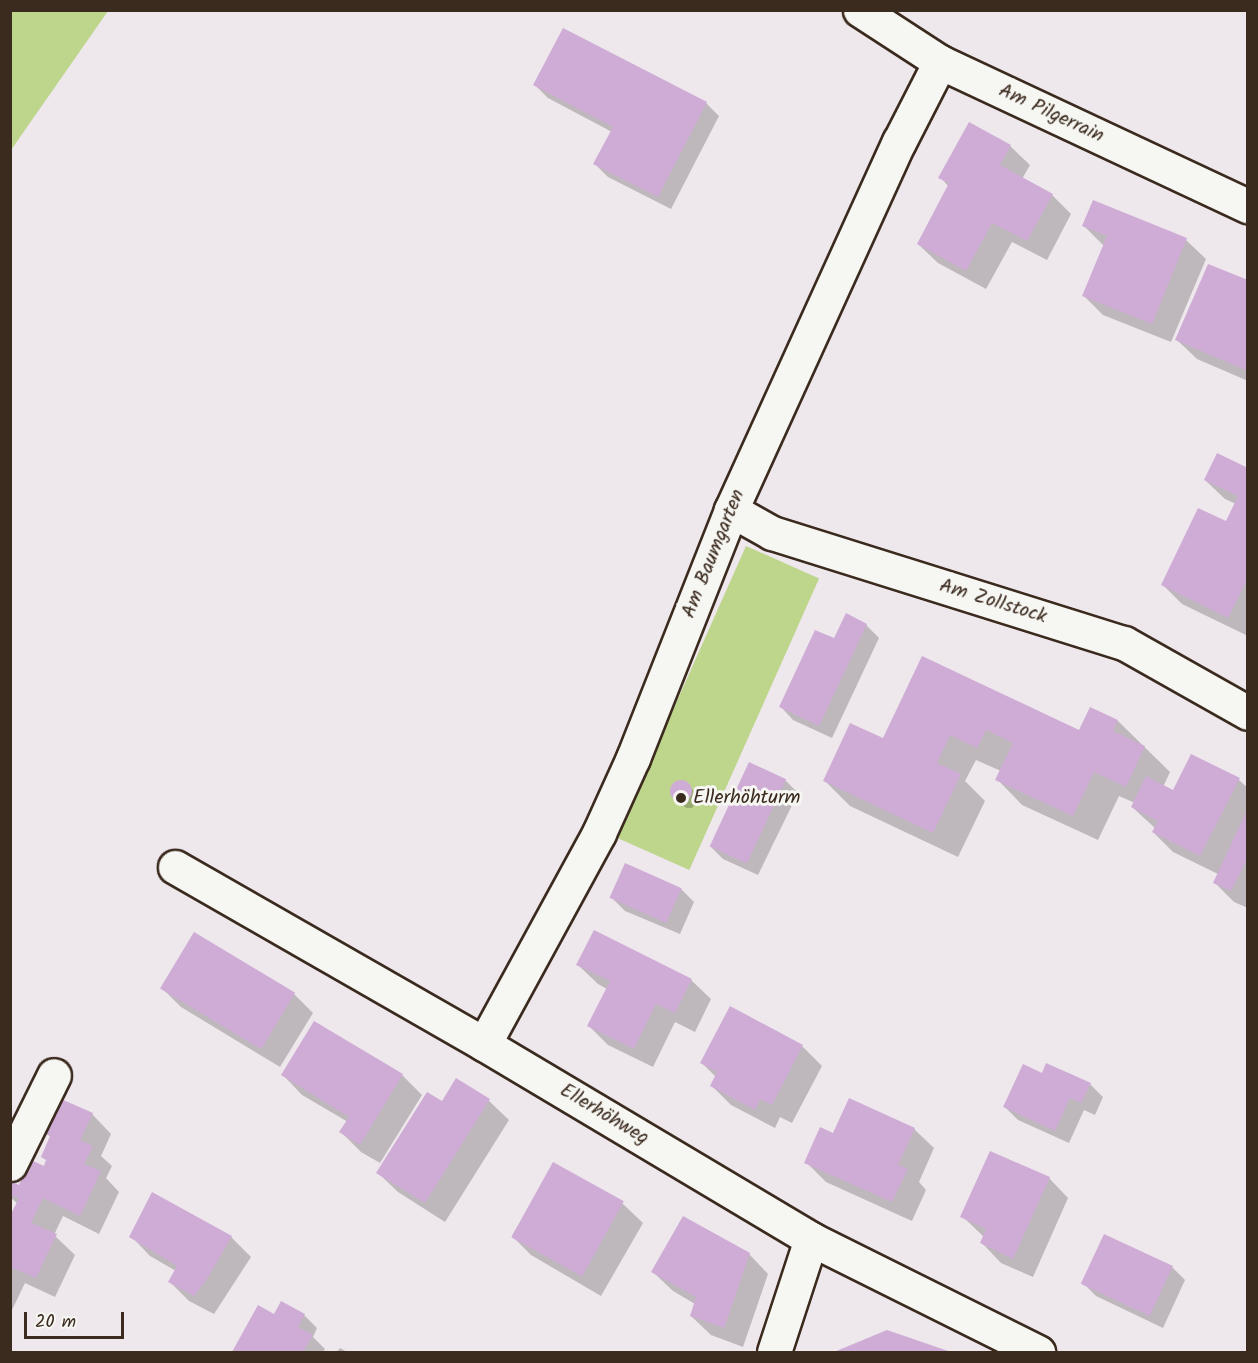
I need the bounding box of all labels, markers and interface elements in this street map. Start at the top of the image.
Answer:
street label: Am Pilgerrain [995,79,1107,149]
street label: Am Baumgarten [677,486,751,622]
street label: Am Zollstock [936,574,1050,630]
place label: Ellerhöhturm [693,786,800,810]
marker: Ellerhöhturm [674,791,688,805]
street label: Ellerhöhweg [555,1079,653,1151]
scale bar [27,1300,128,1338]
text: 20 m [35,1308,76,1337]

